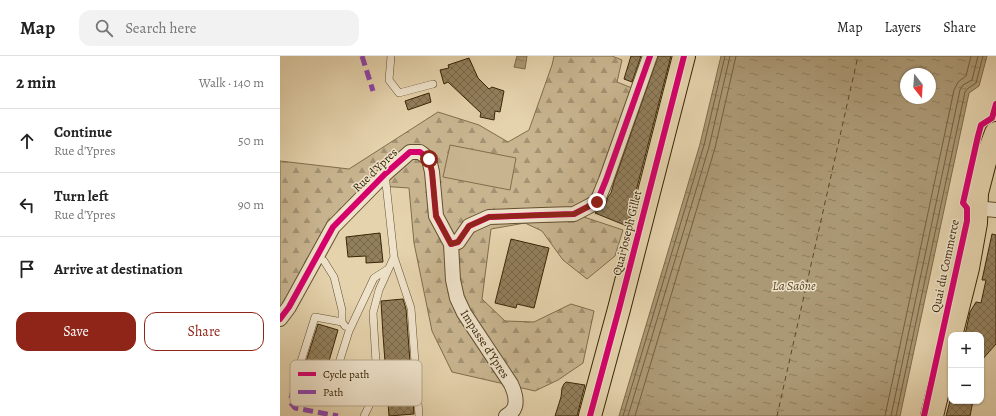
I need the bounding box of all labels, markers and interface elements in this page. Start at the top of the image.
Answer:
search box [79,10,359,46]
text: Map [20,15,55,41]
icon: search [93,17,115,39]
text: Search here [125,18,197,38]
text: Map [837,18,863,37]
text: Layers [885,18,921,37]
text: Share [943,18,976,37]
north arrow [900,68,936,104]
text: 2 min [16,71,56,94]
text: Walk · 140 m [199,74,264,91]
text: Continue [54,122,112,142]
icon: ahead [16,130,38,152]
text: 50 m [238,132,264,149]
text: Rue d'Ypres [54,142,116,159]
street label: Rue d'Ypres [349,144,401,195]
route start [420,150,438,168]
text: Turn left [54,186,109,206]
street label: Quai Joseph Gillet [609,189,645,277]
route end [588,193,606,211]
icon: left [16,194,38,216]
text: 90 m [238,196,264,213]
text: Rue d'Ypres [54,206,116,223]
street label: Quai du Commerce [927,218,963,314]
icon: arrive [16,258,38,280]
text: Arrive at destination [54,259,183,279]
water label: La Saône [772,277,816,294]
street label: Impasse d'Ypres [457,306,513,382]
button: Save [16,312,136,351]
button: Share [144,312,264,351]
map controls [948,332,984,404]
button: + [948,332,984,368]
legend [290,360,422,406]
text: Cycle path [323,367,370,382]
button: − [948,368,984,404]
text: Path [323,385,344,400]

